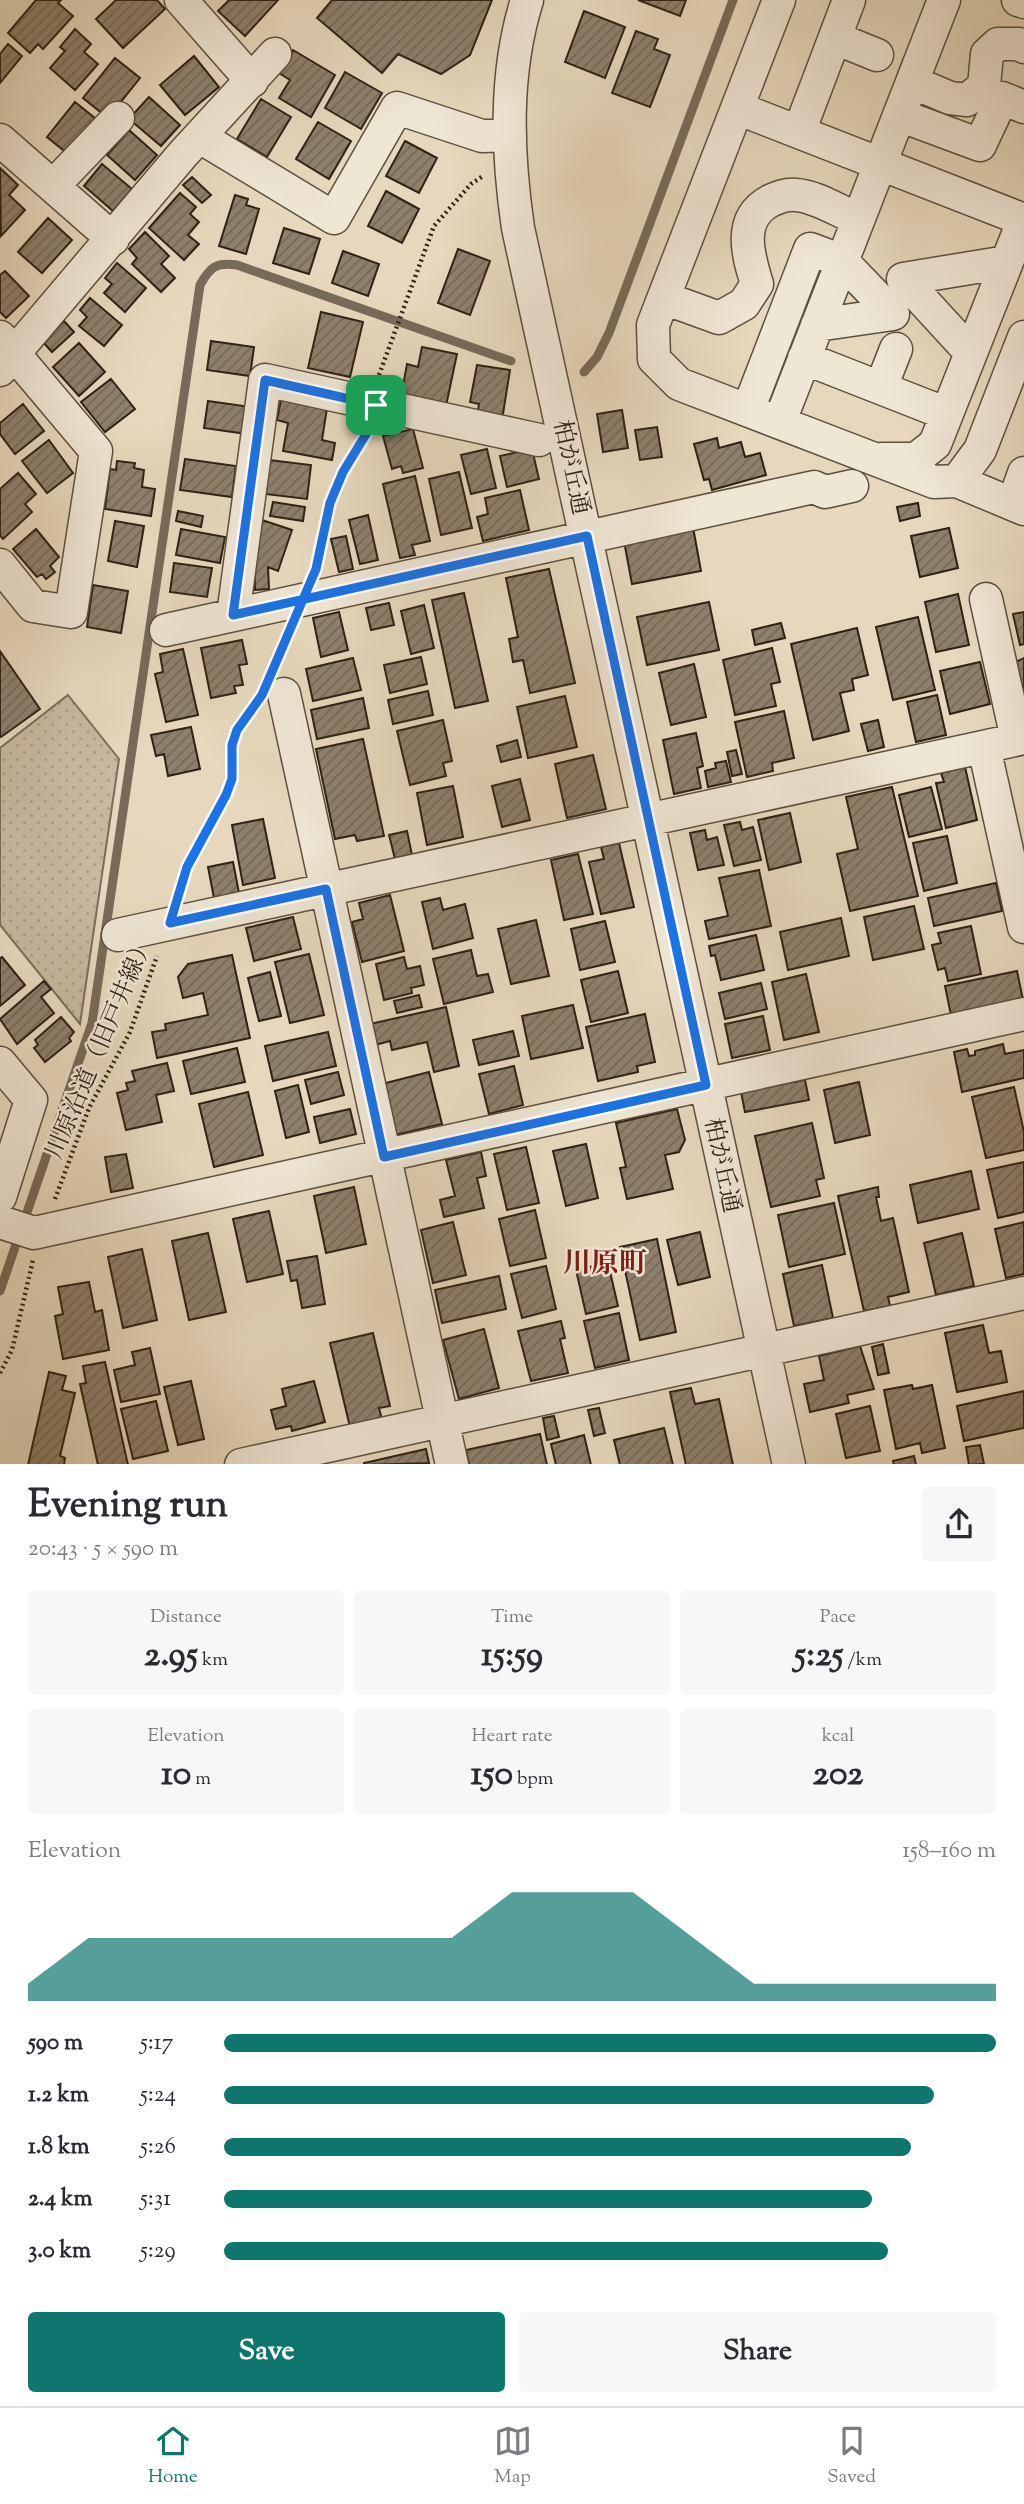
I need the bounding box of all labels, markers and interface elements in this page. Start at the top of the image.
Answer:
pin [346,375,406,435]
icon: arrive [357,386,395,424]
street label: 柏が丘通 [543,417,597,518]
street label: 川原沿道（旧戸井線） [38,931,163,1165]
street label: 柏が丘通 [694,1115,748,1216]
district label: 川原町 [563,1245,647,1285]
text: Evening run [28,1480,228,1534]
button: share [922,1487,996,1561]
text: 20:43 · 5 × 590 m [28,1533,178,1566]
text: Distance [150,1604,222,1631]
text: Time [491,1604,533,1631]
text: Pace [820,1604,856,1631]
text: 2.95 [144,1631,198,1682]
text: 15:59 [481,1631,543,1682]
text: 5:25 [794,1631,844,1682]
text: km [198,1647,228,1674]
text: /km [844,1647,882,1674]
text: Elevation [147,1723,225,1750]
text: Heart rate [471,1723,553,1750]
text: kcal [822,1723,854,1750]
text: 10 [161,1750,191,1801]
text: 150 [471,1750,513,1801]
text: 202 [813,1750,863,1801]
text: m [191,1766,211,1793]
text: bpm [513,1766,553,1793]
text: Elevation [28,1835,121,1868]
text: 158–160 m [902,1835,996,1868]
text: 590 m [28,2027,83,2060]
text: 5:17 [140,2027,173,2060]
text: 1.2 km [28,2079,89,2112]
text: 5:24 [140,2079,176,2112]
text: 1.8 km [28,2131,90,2164]
text: 5:26 [140,2131,176,2164]
text: 2.4 km [28,2183,93,2216]
text: 5:31 [140,2183,171,2216]
text: 3.0 km [28,2235,91,2268]
text: 5:29 [140,2235,176,2268]
button: Save [28,2312,505,2392]
button: Share [519,2312,996,2392]
tab: Home [148,2422,198,2491]
tab: Map [494,2422,532,2491]
tab: Saved [827,2422,876,2491]

